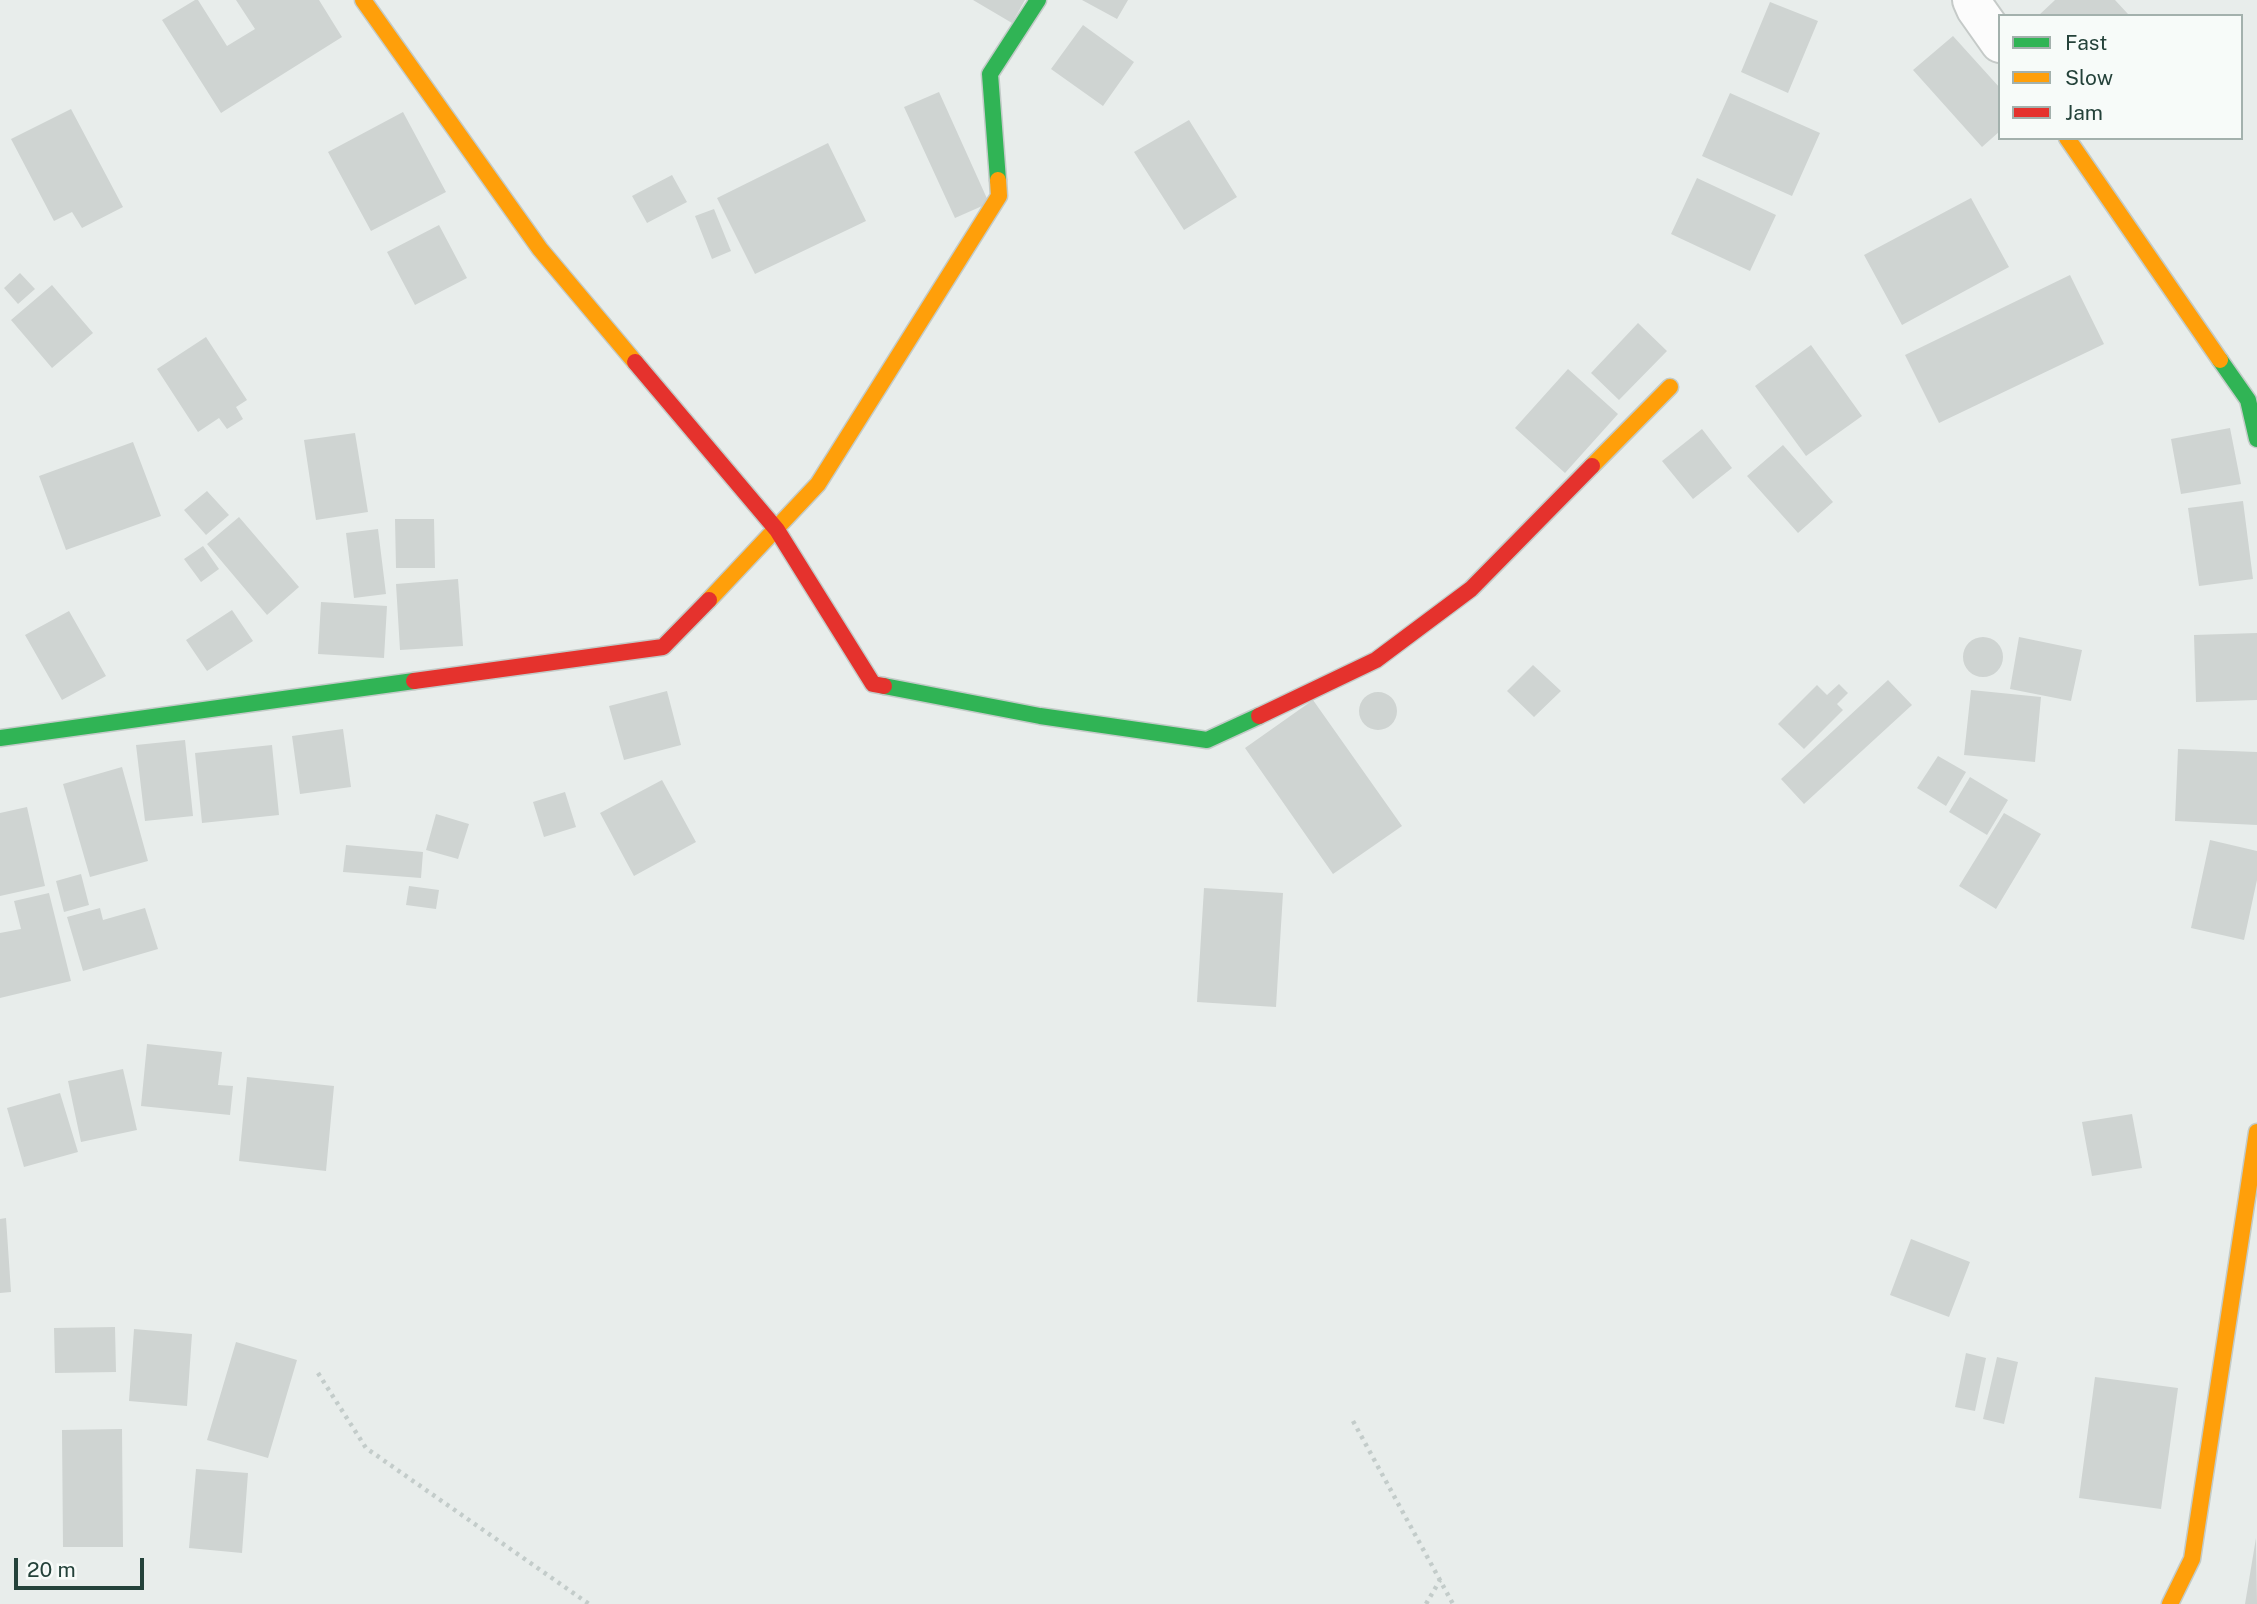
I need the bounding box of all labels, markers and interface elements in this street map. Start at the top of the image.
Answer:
legend [1998,14,2243,140]
text: Fast [2065,30,2107,55]
text: Slow [2065,65,2113,90]
text: Jam [2065,100,2103,125]
scale bar [18,1544,147,1588]
text: 20 m [27,1557,76,1582]

